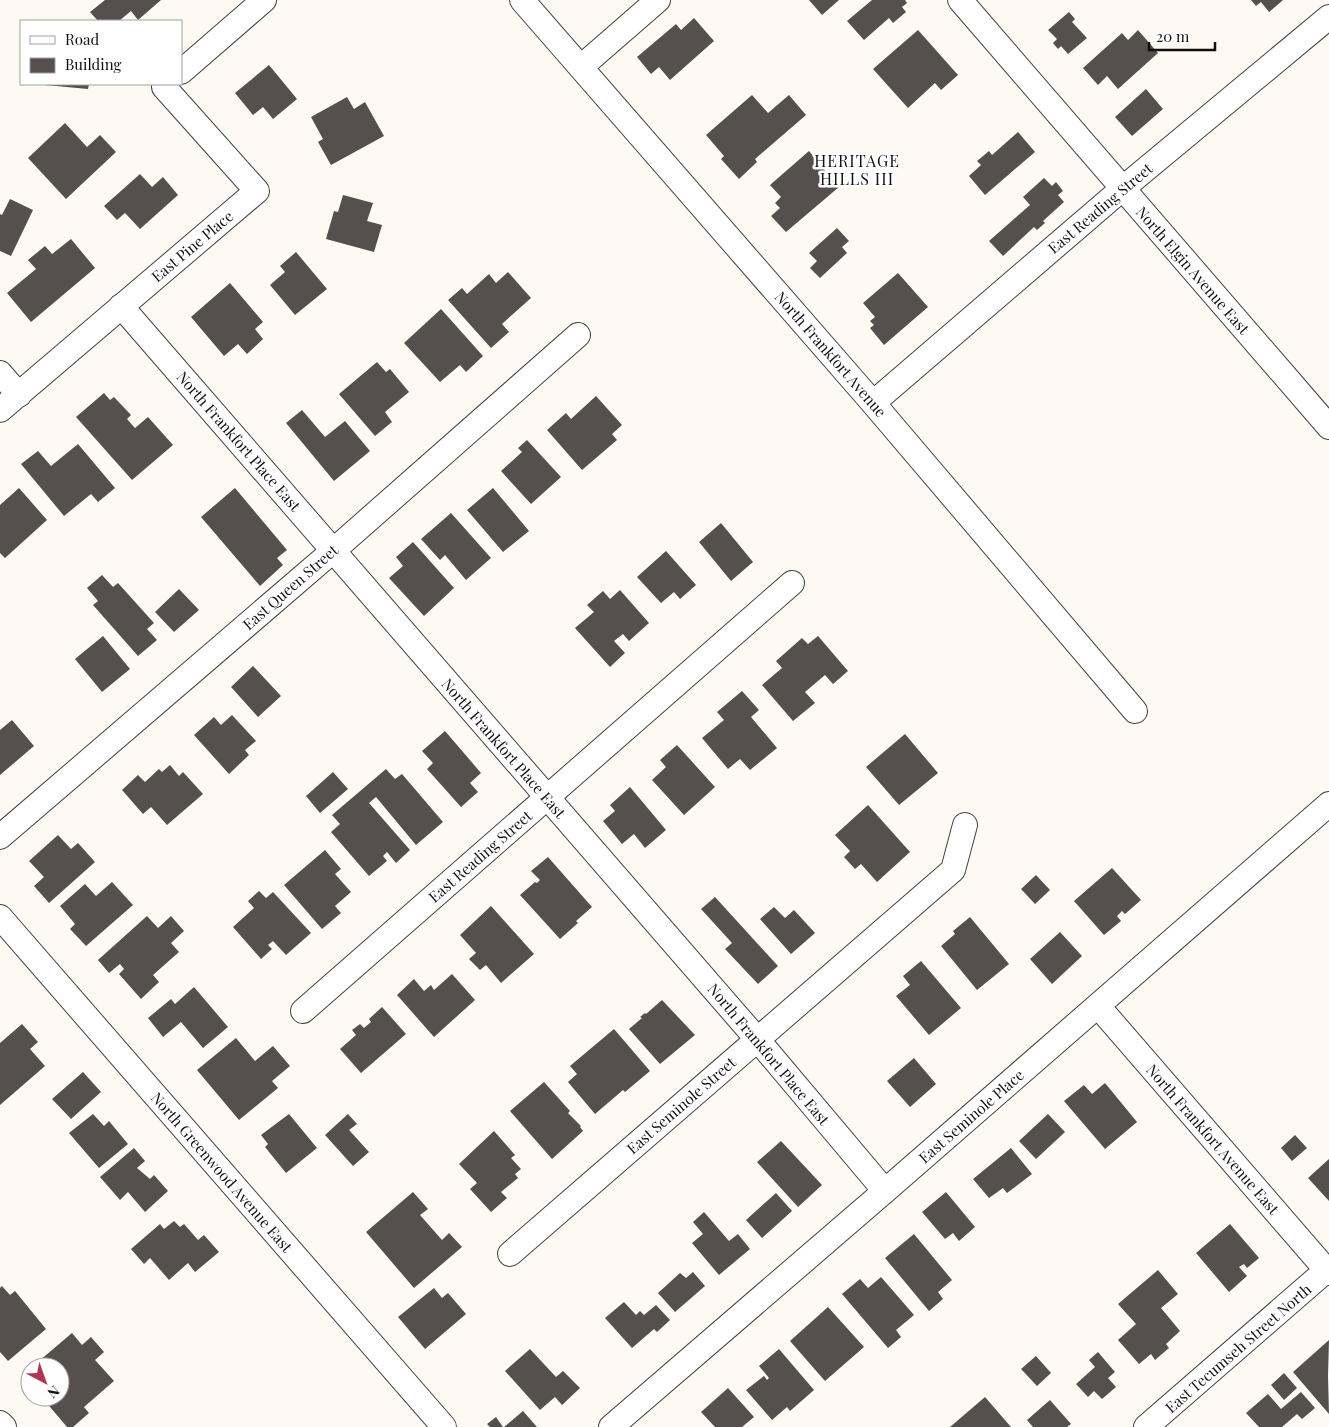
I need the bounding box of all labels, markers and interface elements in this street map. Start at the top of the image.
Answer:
legend [20,20,182,85]
scale bar [1149,20,1215,52]
text: 20 m [1156,26,1190,46]
text: Road [65,29,99,49]
text: Building [65,54,122,74]
district label: HERITAGE HILLS III [814,150,900,189]
street label: East Reading Street [1043,158,1157,258]
street label: North Elgin Avenue East [1132,202,1254,339]
street label: East Pine Place [147,206,237,286]
street label: North Frankfort Avenue [771,287,891,421]
street label: North Frankfort Place East [173,367,306,516]
street label: East Queen Street [238,540,342,634]
street label: North Frankfort Place East [438,674,571,823]
street label: East Reading Street [424,805,536,906]
street label: North Frankfort Place East [704,979,835,1130]
street label: East Seminole Street [622,1052,740,1158]
street label: North Frankfort Avenue East [1142,1060,1284,1219]
street label: East Seminole Place [914,1065,1028,1167]
street label: North Greenwood Avenue East [147,1088,297,1257]
street label: East Tecumseh Street North [1161,1279,1315,1417]
north arrow [20,1357,70,1407]
text: N [44,1382,64,1403]

